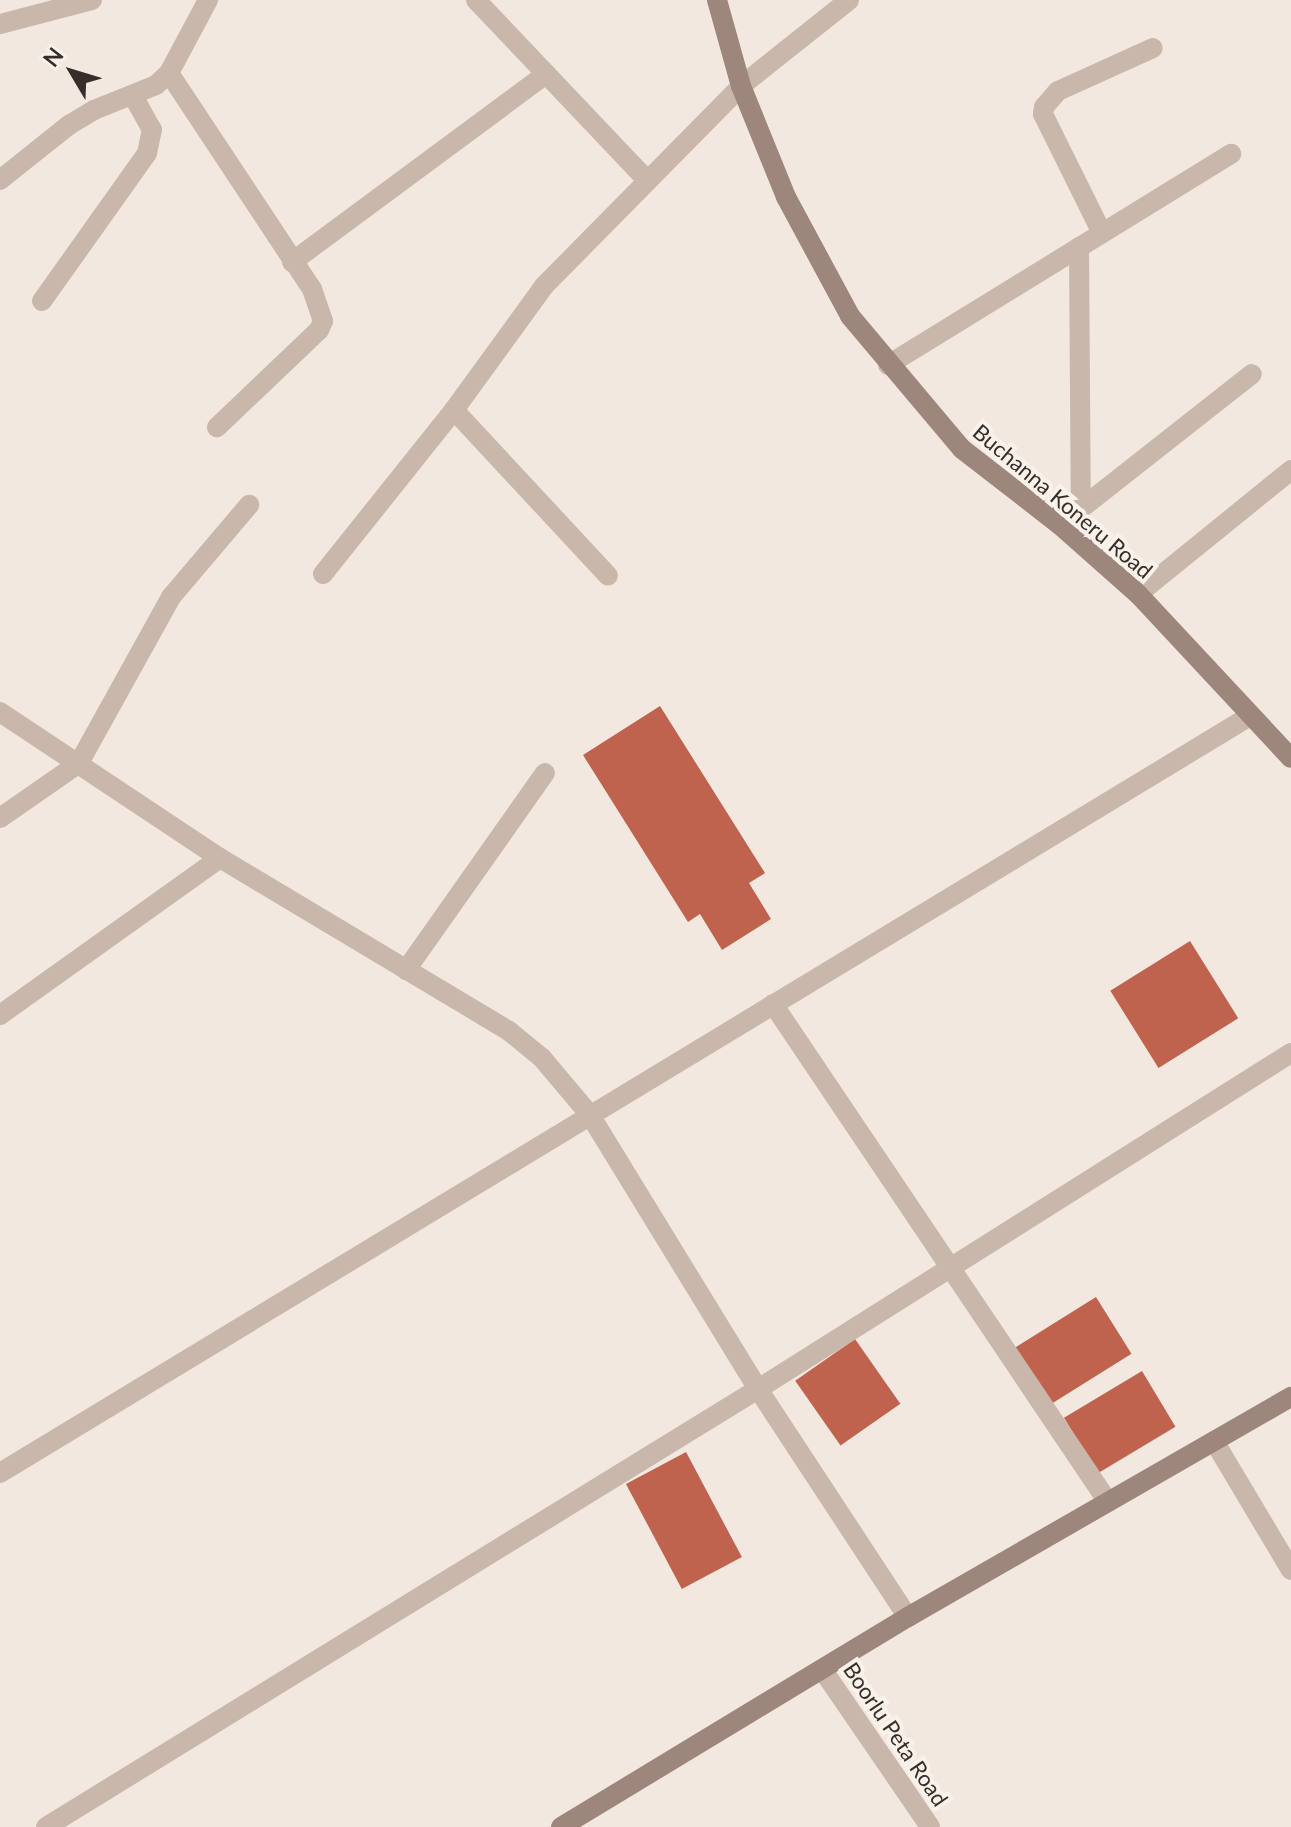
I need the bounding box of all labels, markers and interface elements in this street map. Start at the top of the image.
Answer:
north arrow [32,32,112,112]
text: N [37,42,69,72]
street label: Buchanna Koneru Road [968,418,1158,584]
street label: Boorlu Peta Road [838,1657,954,1811]

